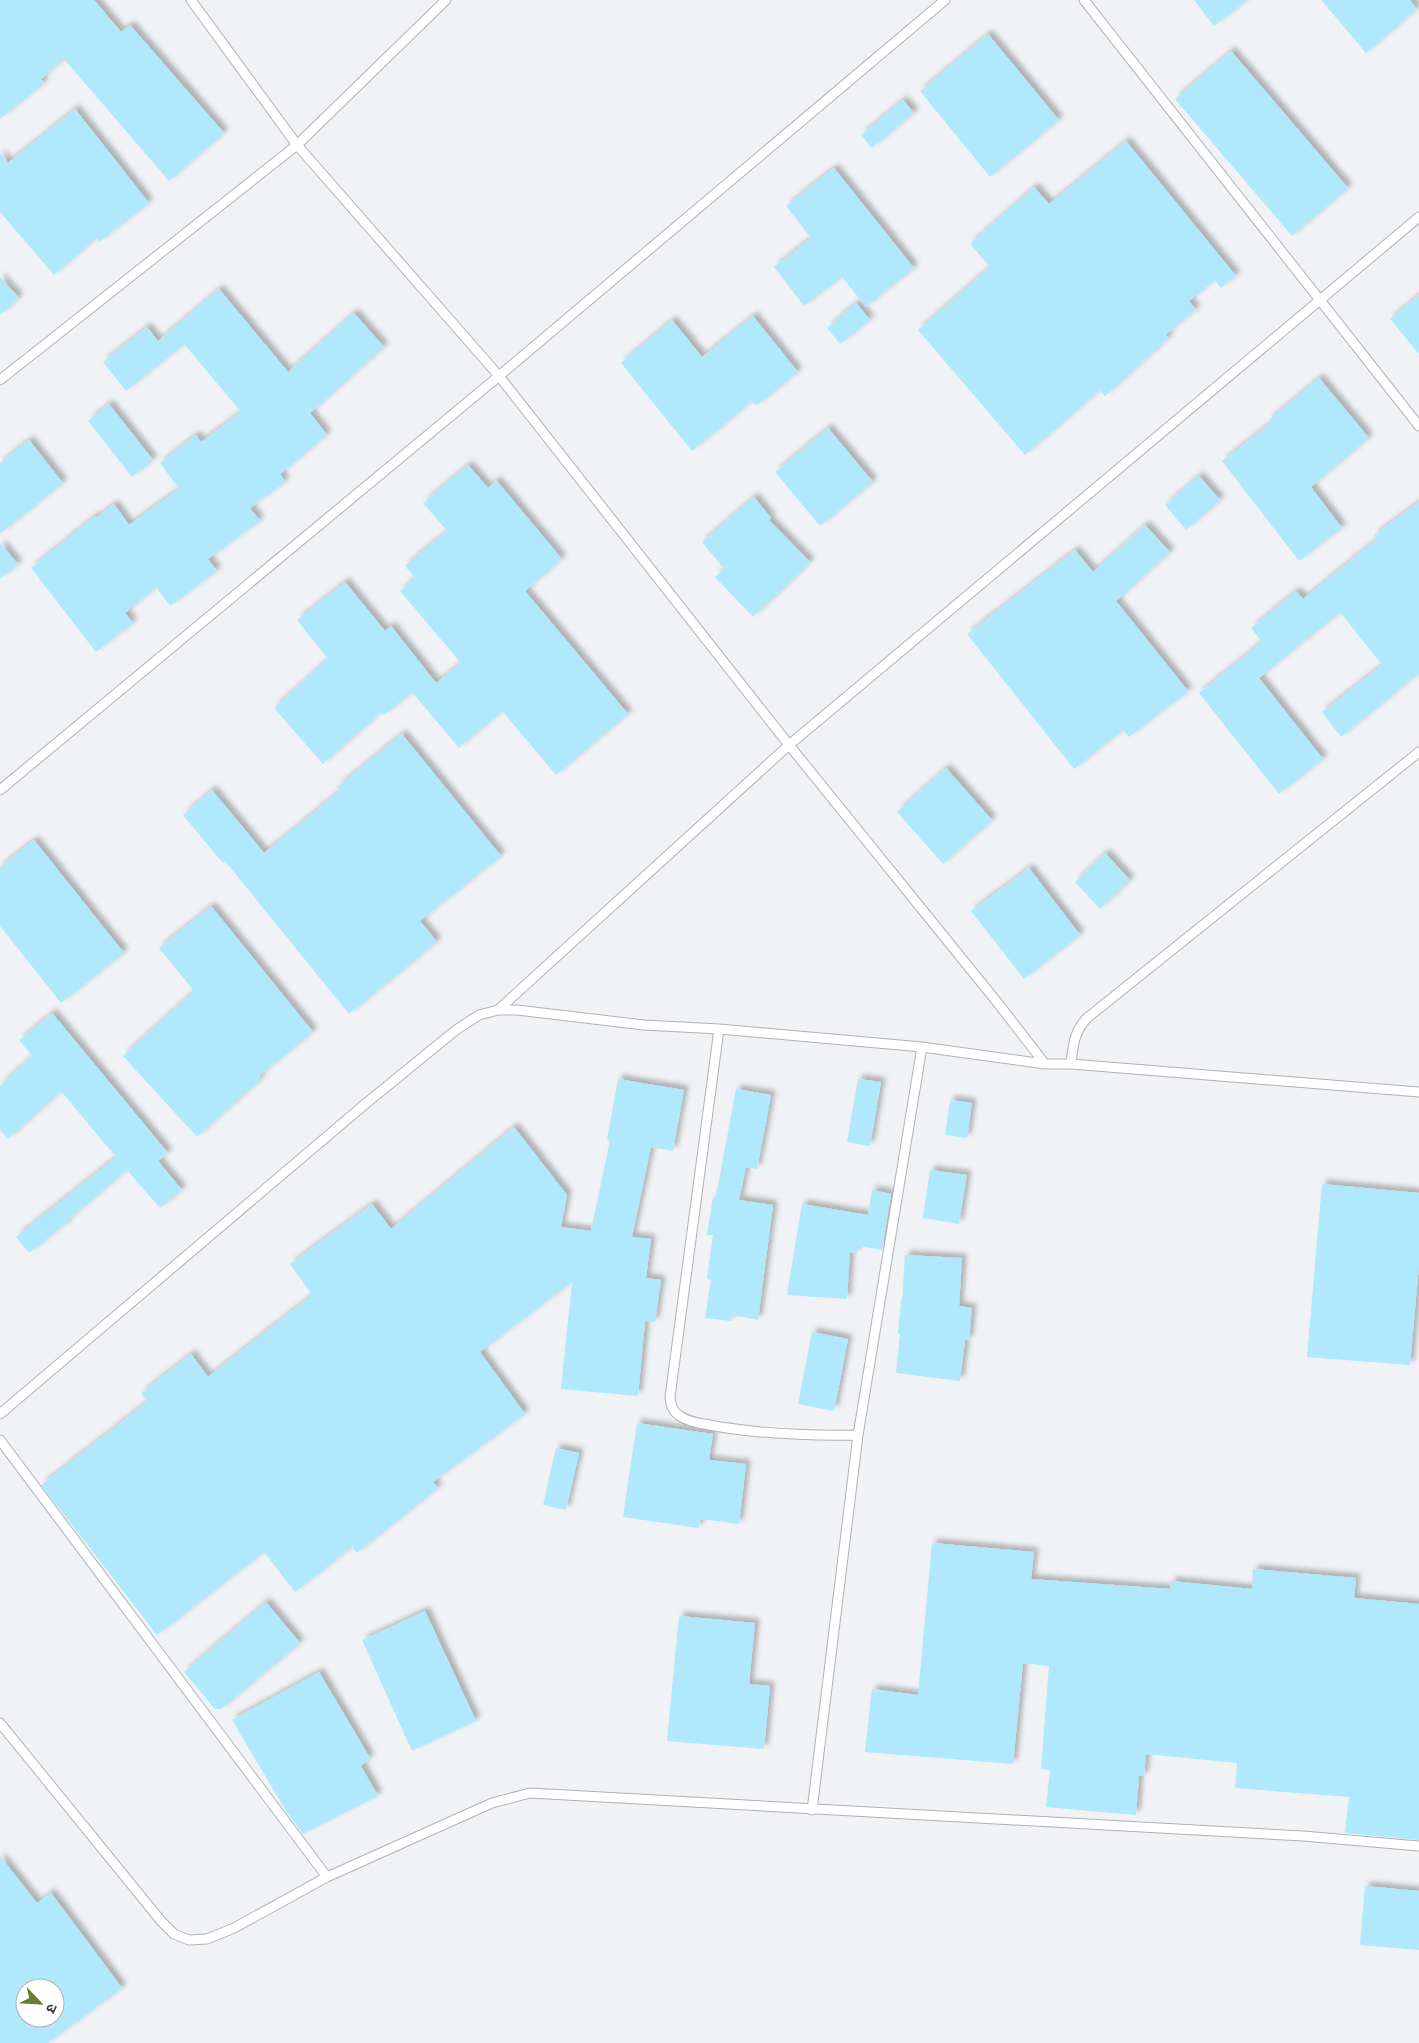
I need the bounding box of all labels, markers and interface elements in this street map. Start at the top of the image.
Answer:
north arrow [15,1978,65,2028]
text: उ [42,2001,61,2016]

